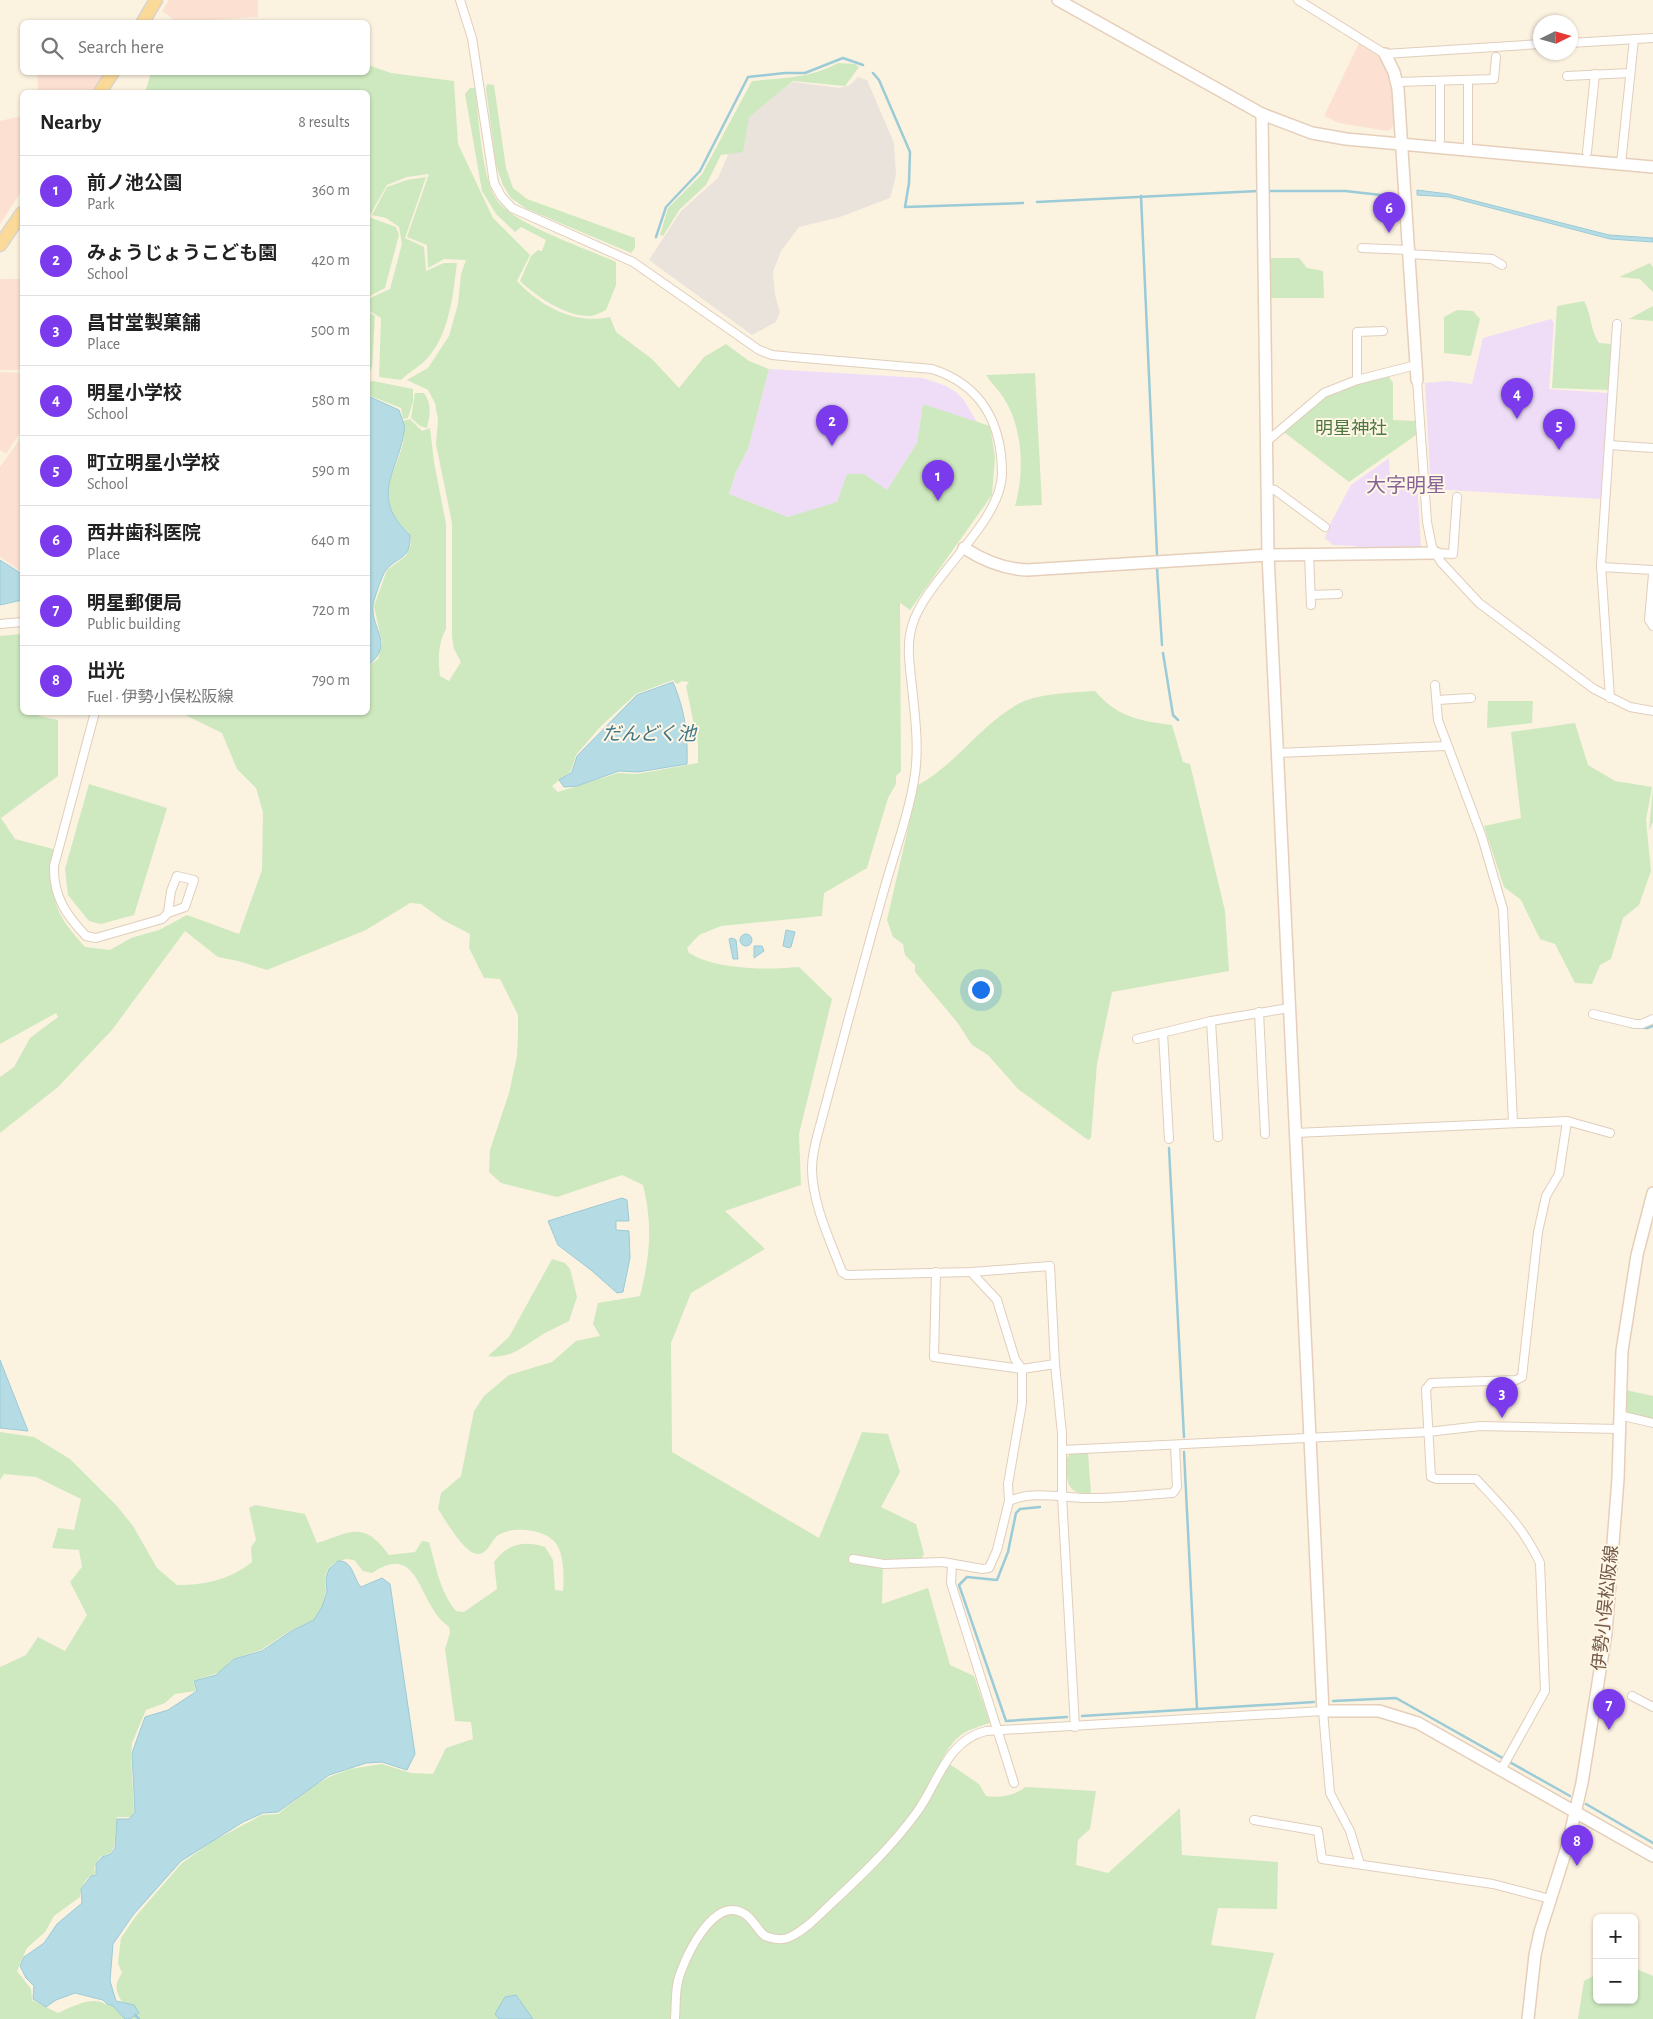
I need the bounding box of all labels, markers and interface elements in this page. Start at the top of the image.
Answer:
north arrow [1533,15,1578,60]
search box [20,20,370,75]
icon: search [38,34,66,62]
text: Search here [78,38,164,57]
text: Nearby [40,112,101,133]
text: 8 results [298,114,350,130]
text: 前ノ池公園 [87,174,182,193]
text: 1 [53,182,59,198]
text: 360 m [312,182,350,198]
pin: 6 [1373,192,1405,233]
text: Park [87,196,115,212]
text: みょうじょうこども園 [87,244,277,263]
text: 2 [52,252,60,268]
text: 420 m [311,252,350,268]
text: School [87,266,128,282]
text: 昌甘堂製菓舗 [87,314,201,333]
text: 3 [53,322,59,338]
text: 500 m [311,322,350,338]
text: Place [87,336,120,352]
pin: 4 [1501,378,1533,419]
text: 明星小学校 [87,384,182,403]
text: 4 [52,392,60,408]
text: 580 m [312,392,350,408]
pin: 2 [816,405,848,446]
text: School [87,406,128,422]
pin: 5 [1543,409,1575,450]
park label: 明星神社 [1315,419,1387,438]
text: 町立明星小学校 [87,454,220,473]
pin: 1 [922,460,954,501]
text: 5 [53,462,59,478]
text: 590 m [312,462,350,478]
district label: 大字明星 [1366,474,1446,496]
text: School [87,476,128,492]
text: 西井歯科医院 [87,524,201,543]
text: 6 [52,532,60,548]
text: 640 m [311,532,350,548]
text: Place [87,546,120,562]
text: 明星郵便局 [87,594,182,613]
text: 7 [53,602,59,618]
text: 720 m [312,602,350,618]
text: Public building [87,616,181,632]
text: 出光 [87,662,125,681]
text: 8 [52,672,60,688]
text: 790 m [312,672,350,688]
text: Fuel · 伊勢小俣松阪線 [87,689,234,705]
water label: だんどく池 [602,724,698,744]
your location [968,977,994,1003]
pin: 3 [1486,1377,1518,1418]
street label: 伊勢小俣松阪線 [1588,1544,1622,1672]
pin: 7 [1593,1689,1625,1730]
pin: 8 [1561,1825,1593,1866]
map controls [1593,1914,1638,2004]
button: + [1593,1914,1638,1959]
button: − [1593,1959,1638,2004]

